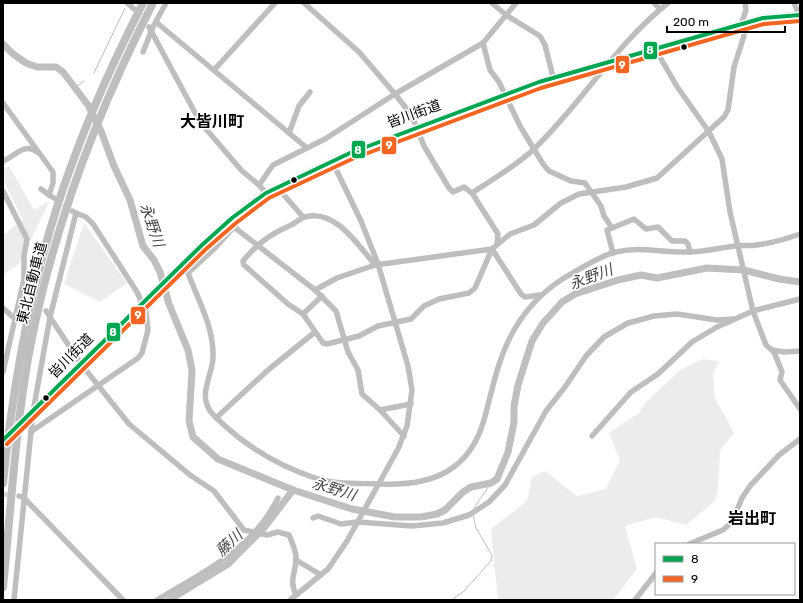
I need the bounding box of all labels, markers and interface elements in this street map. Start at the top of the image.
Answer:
scale bar [667,8,785,34]
text: 200 m [673,15,709,29]
line badge: 8 [643,41,658,60]
unlabelled marker [679,42,689,52]
text: 8 [646,44,654,57]
line badge: 9 [615,55,630,74]
text: 9 [618,59,626,72]
street label: 皆川街道 [385,96,443,132]
district label: 大皆川町 [180,112,244,131]
line badge: 9 [381,136,397,155]
text: 9 [385,139,393,152]
line badge: 8 [351,140,366,159]
text: 8 [354,144,362,157]
unlabelled marker [289,175,299,185]
water label: 永野川 [136,201,168,251]
street label: 東北自動車道 [14,240,50,326]
water label: 永野川 [567,260,617,293]
line badge: 9 [130,306,146,325]
text: 9 [134,309,142,322]
line badge: 8 [106,322,121,342]
text: 8 [109,326,117,339]
street label: 皆川街道 [45,330,97,382]
unlabelled marker [41,393,51,403]
water label: 永野川 [310,474,360,505]
district label: 岩出町 [728,509,776,528]
water label: 藤川 [212,525,248,560]
legend [655,543,795,595]
text: 8 [691,552,699,566]
text: 9 [691,572,698,586]

